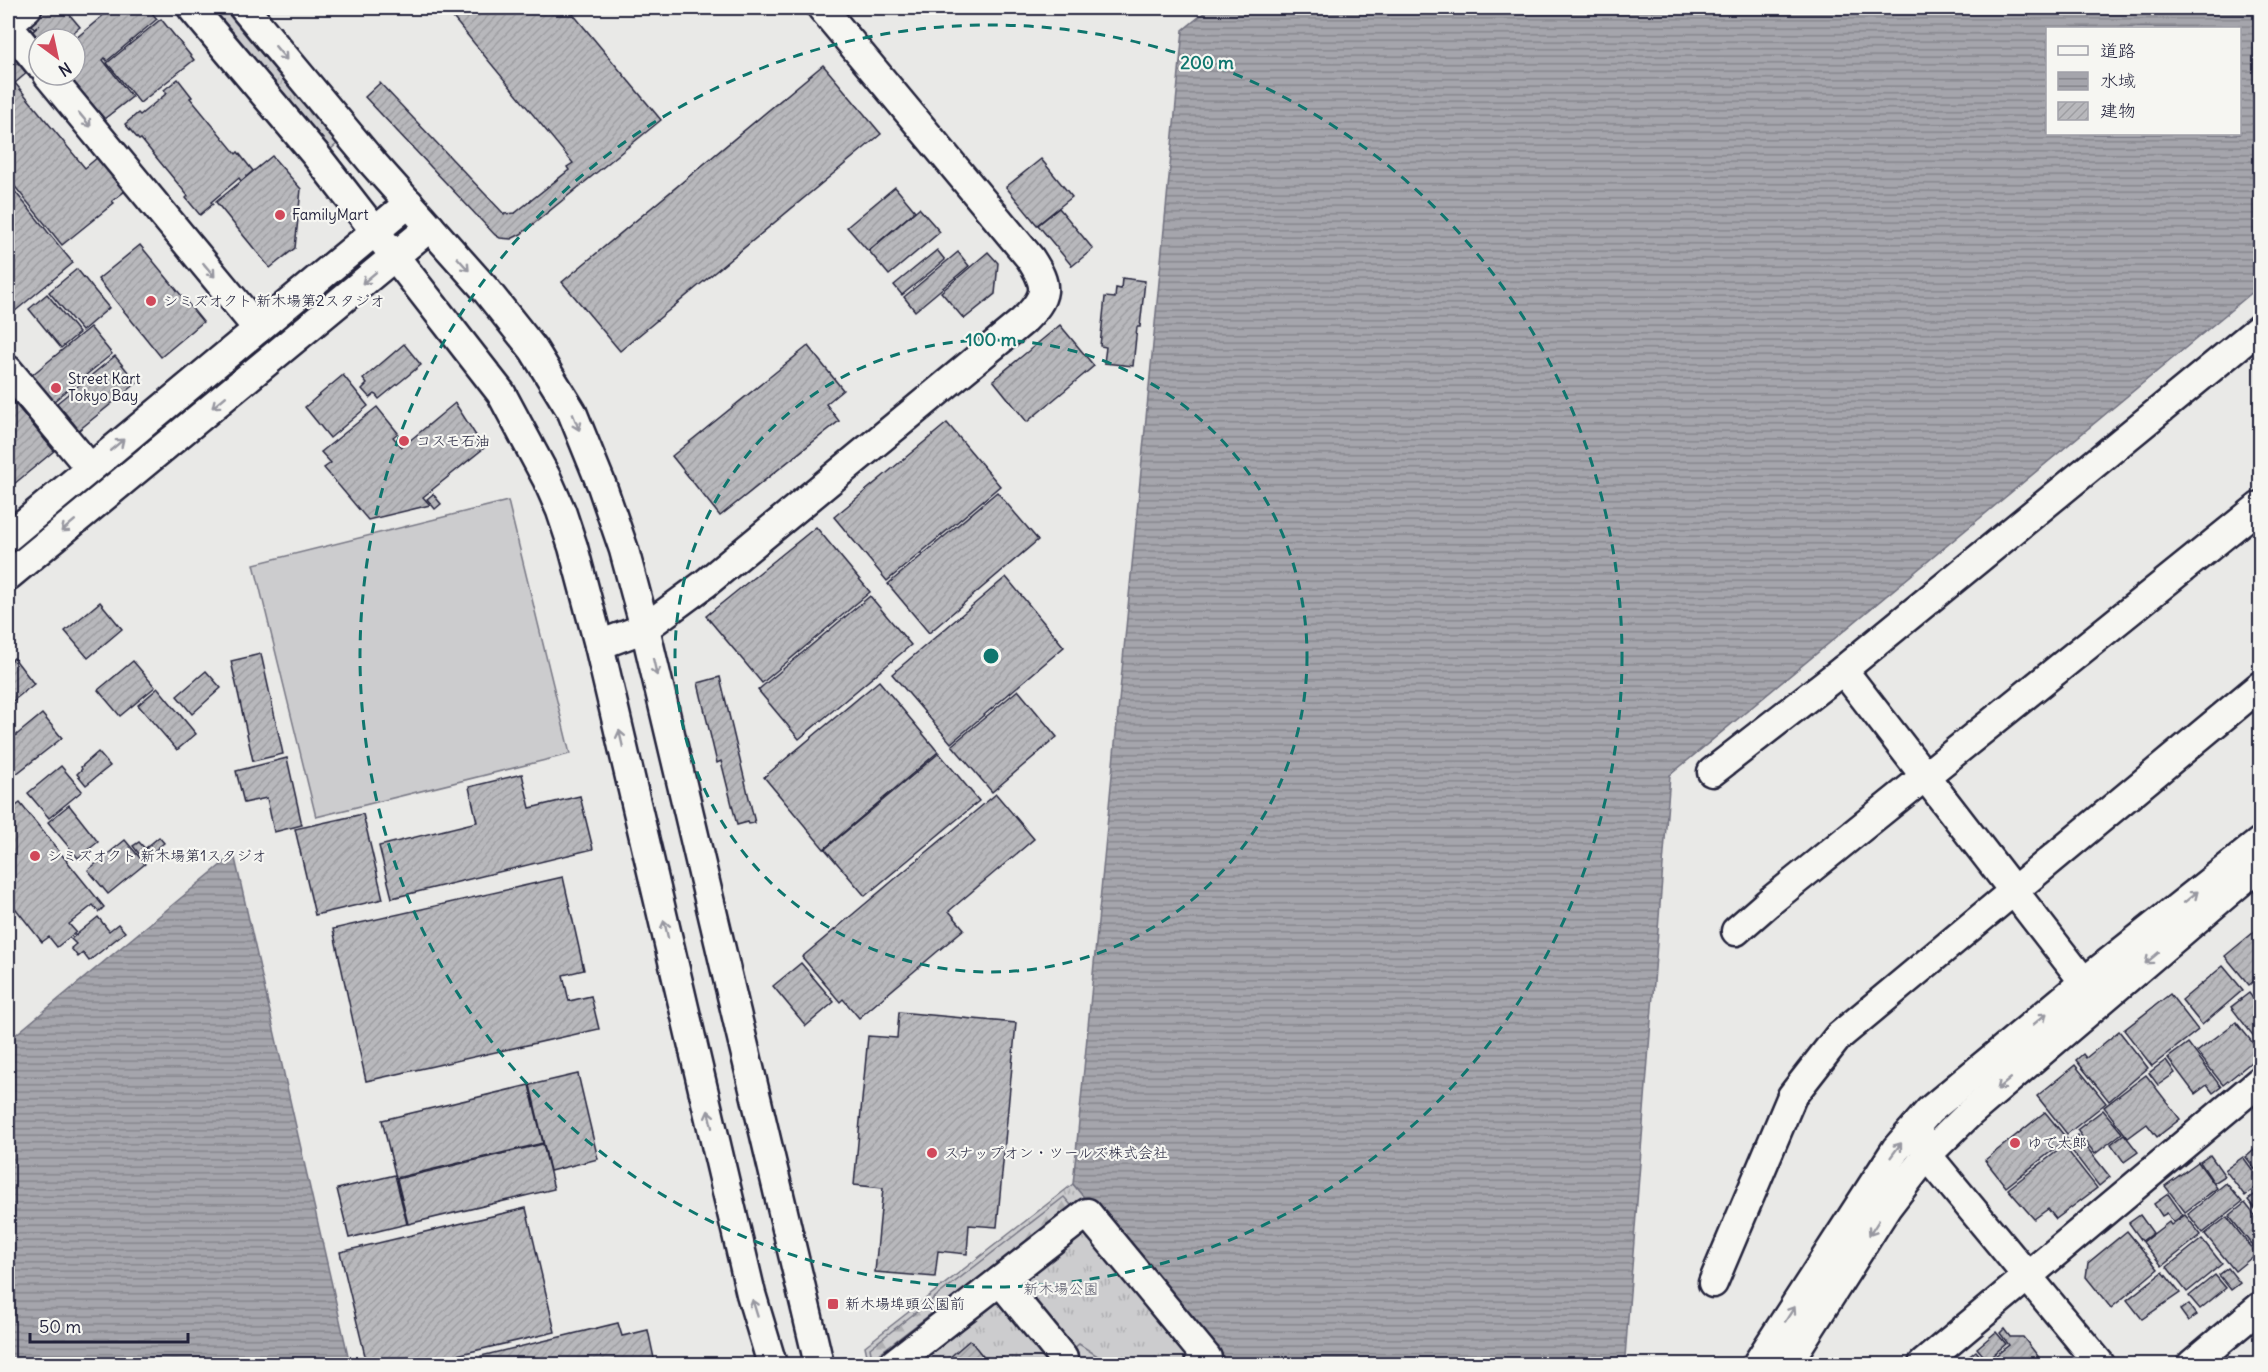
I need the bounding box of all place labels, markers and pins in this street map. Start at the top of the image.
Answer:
place label: FamilyMart [292,205,369,224]
marker: FamilyMart [273,208,287,222]
place label: シミズオクト 新木場第2スタジオ [163,291,385,310]
marker: シミズオクト 新木場第2スタジオ [144,294,158,308]
place label: Street Kart Tokyo Bay [68,369,141,405]
marker: Street Kart Tokyo Bay [49,381,63,395]
place label: コスモ石油 [416,431,490,450]
marker: コスモ石油 [397,434,411,448]
centre of rings [981,646,1001,666]
place label: シミズオクト 新木場第1スタジオ [47,846,267,865]
marker: シミズオクト 新木場第1スタジオ [28,849,42,863]
place label: ゆで太郎 [2027,1133,2087,1152]
marker: ゆで太郎 [2008,1136,2022,1150]
place label: スナップオン・ツールズ株式会社 [944,1143,1168,1162]
marker: スナップオン・ツールズ株式会社 [925,1146,939,1160]
place label: 新木場埠頭公園前 [845,1294,965,1313]
marker: 新木場埠頭公園前 [826,1297,840,1311]

